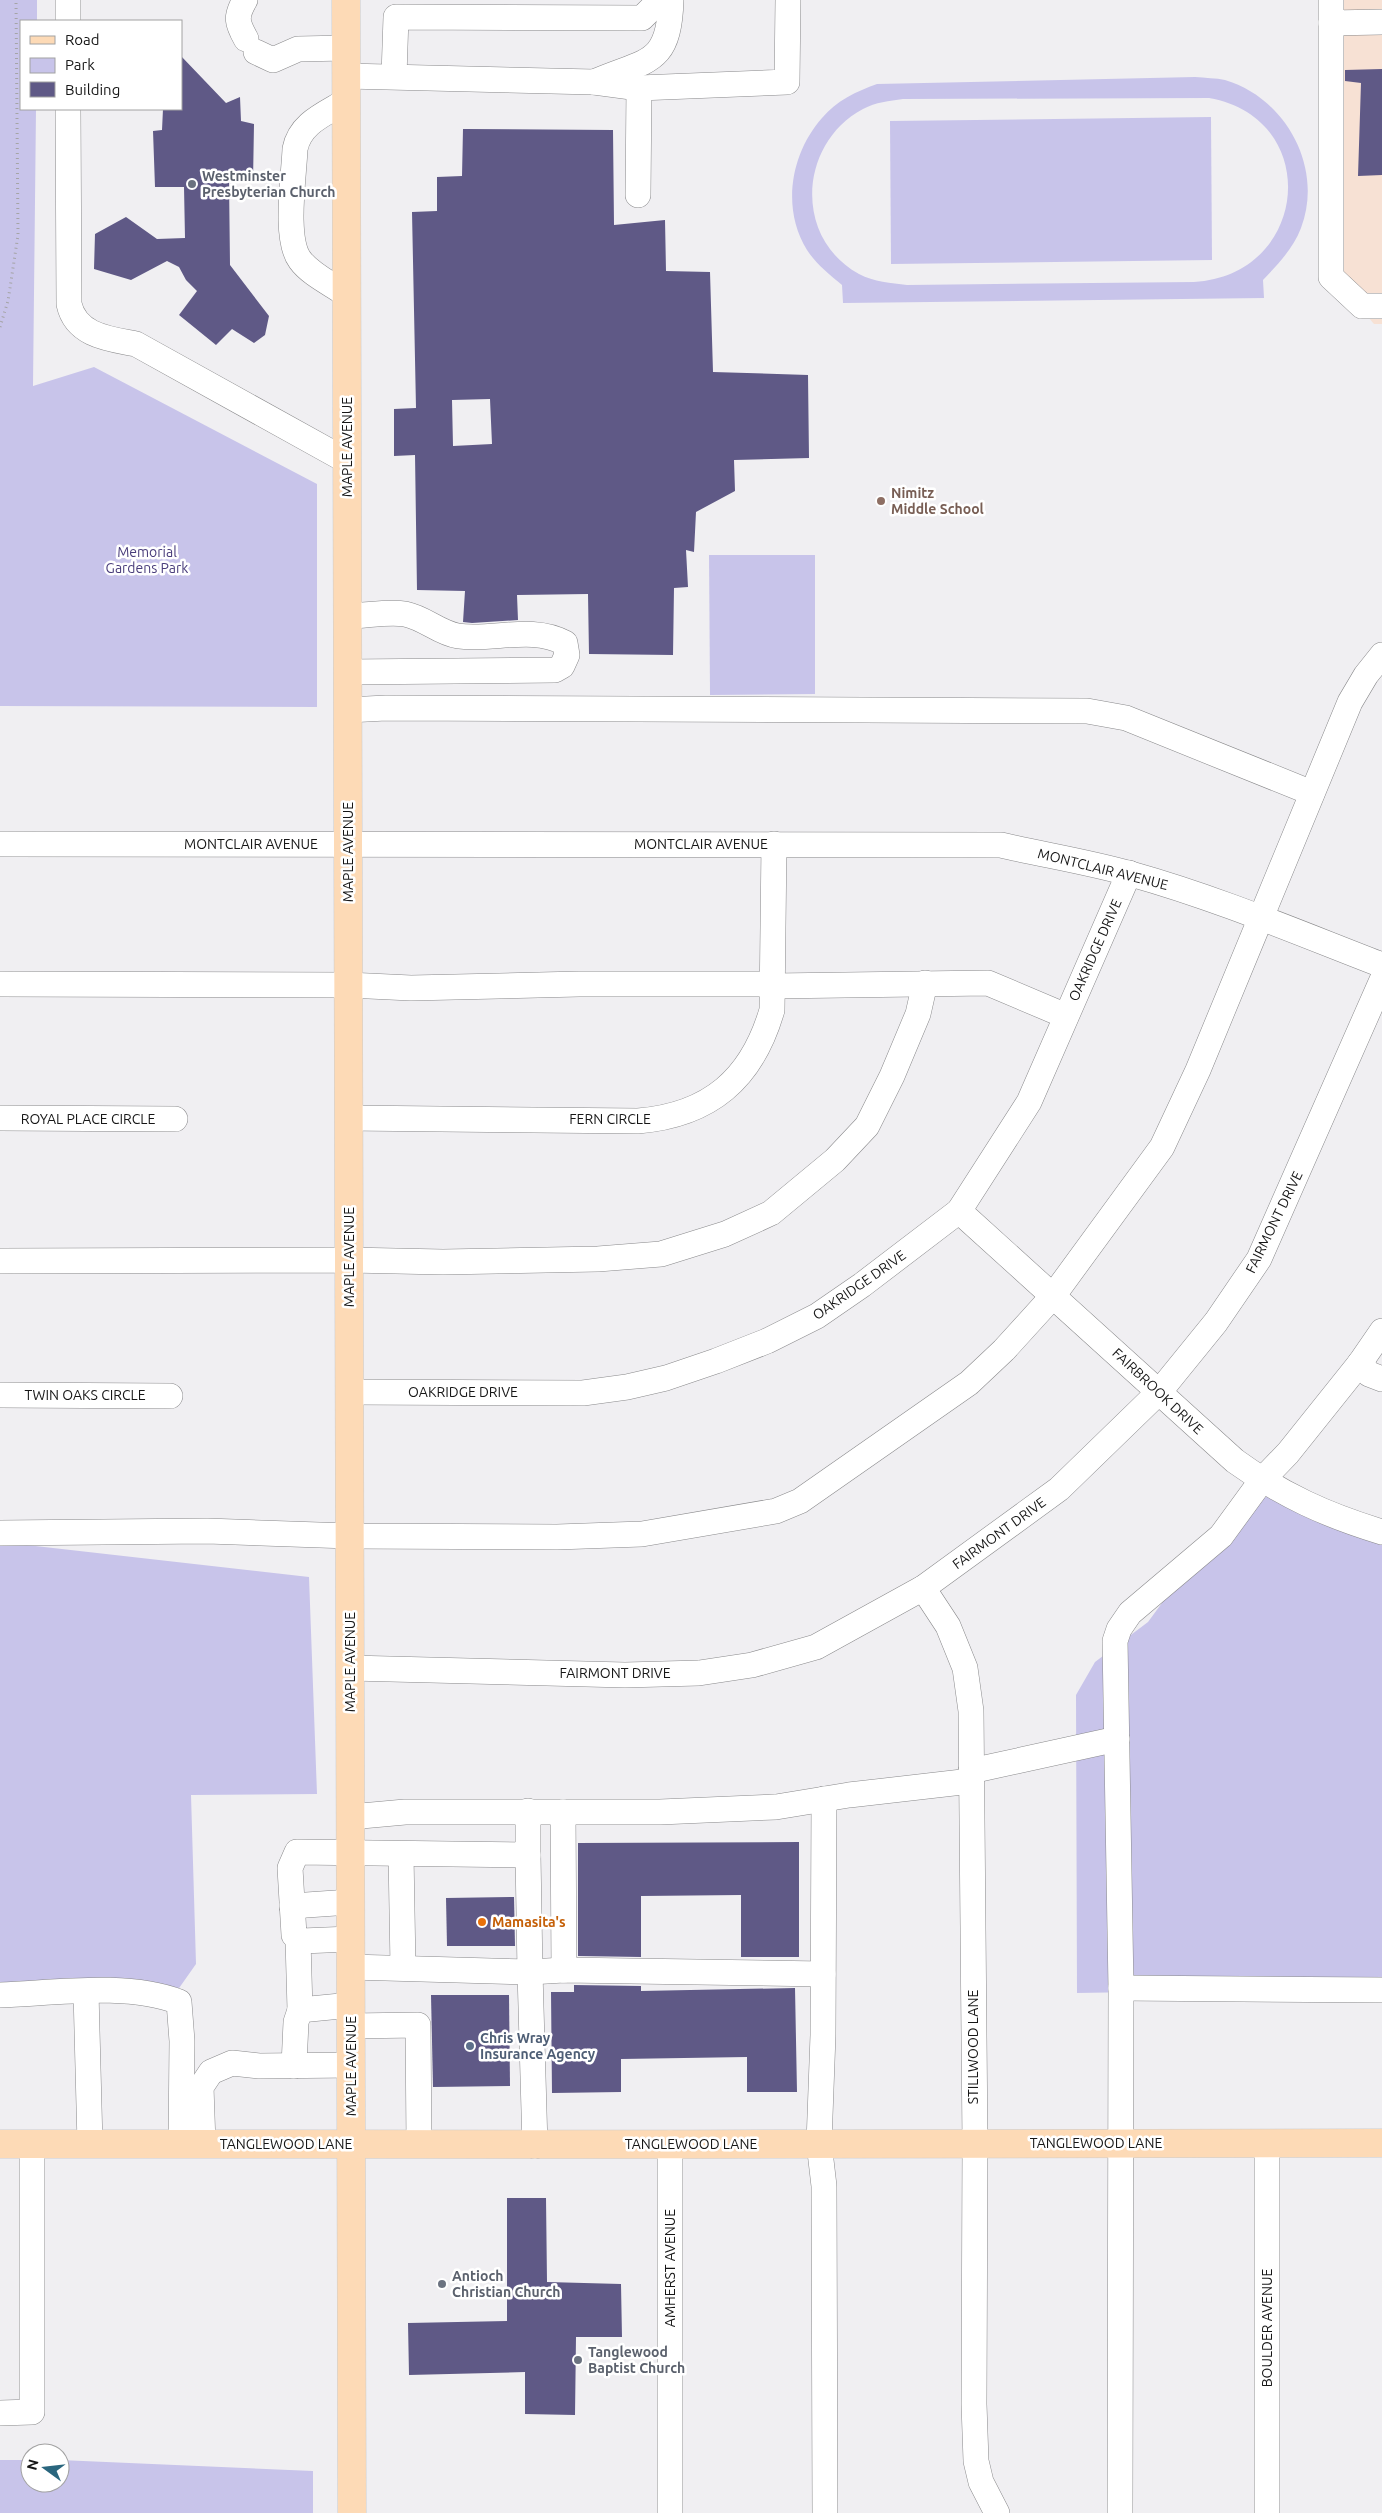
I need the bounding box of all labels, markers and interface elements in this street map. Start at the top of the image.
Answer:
legend [20,20,182,110]
text: Road [65,31,100,48]
text: Park [65,56,95,73]
text: Building [65,81,120,98]
place label: Westminster Presbyterian Church [202,168,336,200]
marker: Westminster Presbyterian Church [186,178,198,190]
street label: MAPLE AVENUE [339,397,355,497]
place label: Nimitz Middle School [891,485,984,517]
marker: Nimitz Middle School [875,495,887,507]
park label: Memorial Gardens Park [106,544,188,576]
street label: MAPLE AVENUE [340,802,356,902]
street label: MONTCLAIR AVENUE [184,836,318,852]
street label: MONTCLAIR AVENUE [634,836,768,852]
street label: MONTCLAIR AVENUE [1036,845,1170,893]
street label: OAKRIDGE DRIVE [1065,896,1125,1003]
street label: ROYAL PLACE CIRCLE [21,1111,155,1127]
street label: FERN CIRCLE [569,1111,651,1127]
street label: FAIRMONT DRIVE [1242,1168,1306,1276]
street label: MAPLE AVENUE [341,1207,357,1307]
street label: OAKRIDGE DRIVE [809,1247,909,1323]
street label: FAIRBROOK DRIVE [1109,1345,1207,1437]
street label: OAKRIDGE DRIVE [408,1384,518,1400]
street label: TWIN OAKS CIRCLE [24,1387,146,1403]
street label: FAIRMONT DRIVE [949,1494,1049,1572]
street label: MAPLE AVENUE [342,1612,358,1712]
street label: FAIRMONT DRIVE [559,1665,671,1681]
place label: Mamasita's [492,1914,566,1930]
marker: Mamasita's [476,1916,488,1928]
street label: STILLWOOD LANE [965,1990,981,2104]
street label: MAPLE AVENUE [343,2016,359,2116]
place label: Chris Wray Insurance Agency [480,2030,596,2062]
marker: Chris Wray Insurance Agency [464,2040,476,2052]
street label: TANGLEWOOD LANE [1030,2135,1162,2151]
street label: TANGLEWOOD LANE [220,2136,352,2152]
street label: TANGLEWOOD LANE [625,2136,757,2152]
street label: AMHERST AVENUE [662,2209,678,2327]
place label: Antioch Christian Church [452,2268,560,2300]
street label: BOULDER AVENUE [1259,2269,1275,2387]
marker: Antioch Christian Church [436,2278,448,2290]
place label: Tanglewood Baptist Church [588,2344,685,2376]
marker: Tanglewood Baptist Church [572,2354,584,2366]
north arrow [20,2443,70,2493]
text: N [23,2458,42,2472]

